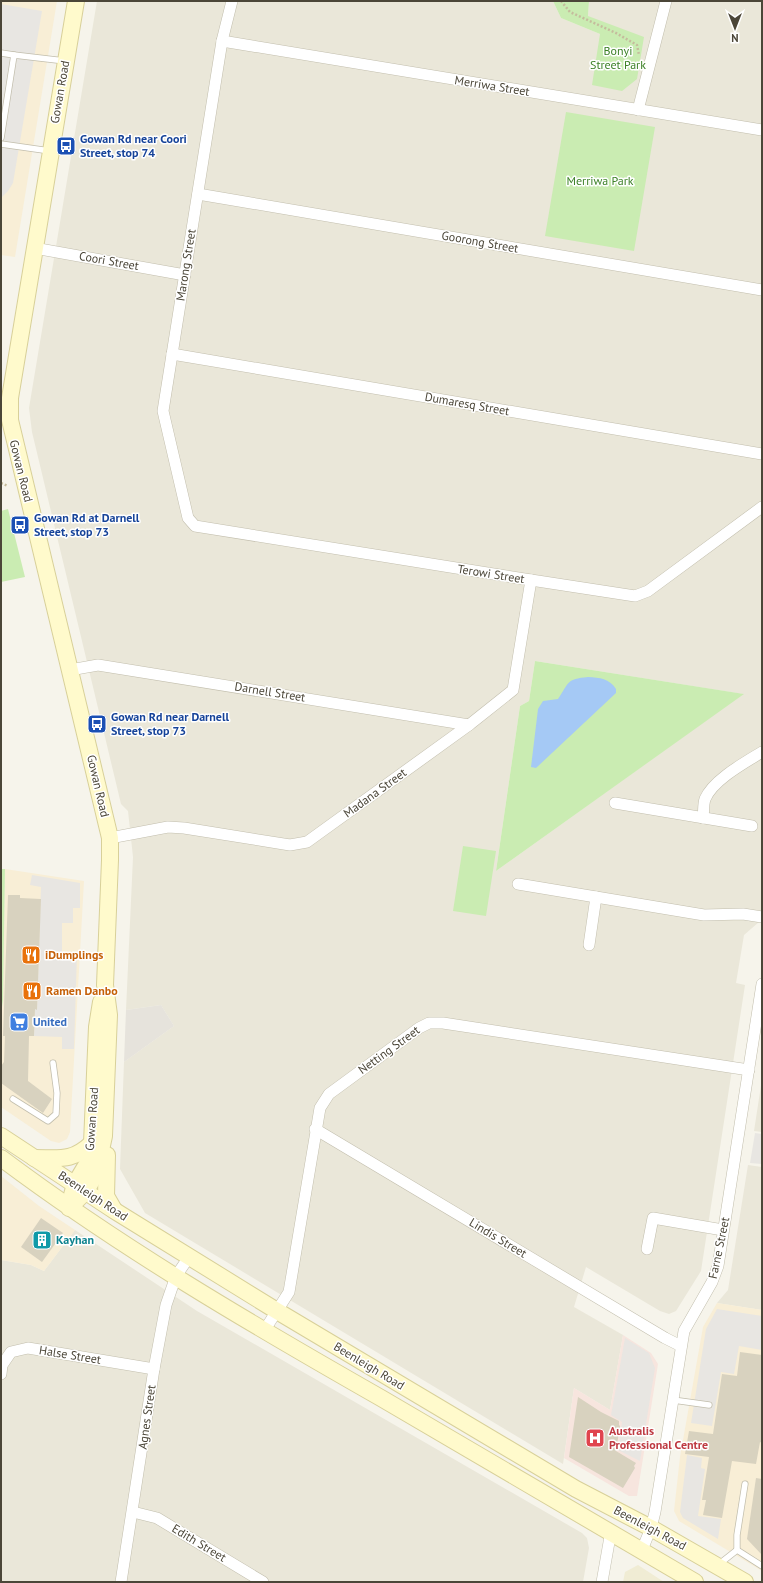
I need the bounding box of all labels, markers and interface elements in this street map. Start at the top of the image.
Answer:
north arrow [715,8,755,48]
text: N [731,31,739,45]
park label: Bonyi Street Park [590,43,646,72]
street label: Gowan Road [47,59,72,125]
street label: Merriwa Street [454,72,531,99]
place label: Gowan Rd near Coori Street, stop 74 [80,131,187,160]
bus stop icon: Gowan Rd near Coori Street, stop 74 [55,135,77,157]
park label: Merriwa Park [566,173,634,188]
street label: Goorong Street [441,227,520,256]
street label: Marong Street [172,228,199,302]
street label: Coori Street [78,248,140,273]
street label: Dumaresq Street [424,389,511,418]
street label: Gowan Road [7,438,36,504]
place label: Gowan Rd at Darnell Street, stop 73 [34,510,140,539]
bus stop icon: Gowan Rd at Darnell Street, stop 73 [9,514,31,536]
street label: Terowi Street [457,561,526,586]
street label: Darnell Street [234,679,307,704]
place label: Gowan Rd near Darnell Street, stop 73 [111,709,229,738]
bus stop icon: Gowan Rd near Darnell Street, stop 73 [86,713,108,735]
street label: Gowan Road [84,753,113,819]
street label: Madana Street [340,765,409,820]
restaurant icon: iDumplings [20,944,42,966]
place label: iDumplings [45,947,103,962]
restaurant icon: Ramen Danbo [21,980,43,1002]
place label: Ramen Danbo [46,983,118,998]
supermarket icon: United [8,1011,30,1033]
place label: United [33,1014,67,1029]
street label: Netting Street [355,1022,422,1077]
street label: Gowan Road [82,1087,101,1151]
street label: Beenleigh Road [56,1167,131,1224]
street label: Lindis Street [467,1215,530,1261]
street label: Farne Street [705,1216,732,1280]
building icon: Kayhan [31,1229,53,1251]
place label: Kayhan [56,1232,94,1247]
street label: Beenleigh Road [331,1339,407,1393]
street label: Halse Street [38,1342,102,1367]
street label: Agnes Street [135,1384,158,1450]
place label: Australis Professional Centre [609,1423,708,1452]
hospital icon: Australis Professional Centre [584,1427,606,1449]
street label: Beenleigh Road [611,1502,689,1553]
street label: Edith Street [169,1521,229,1565]

